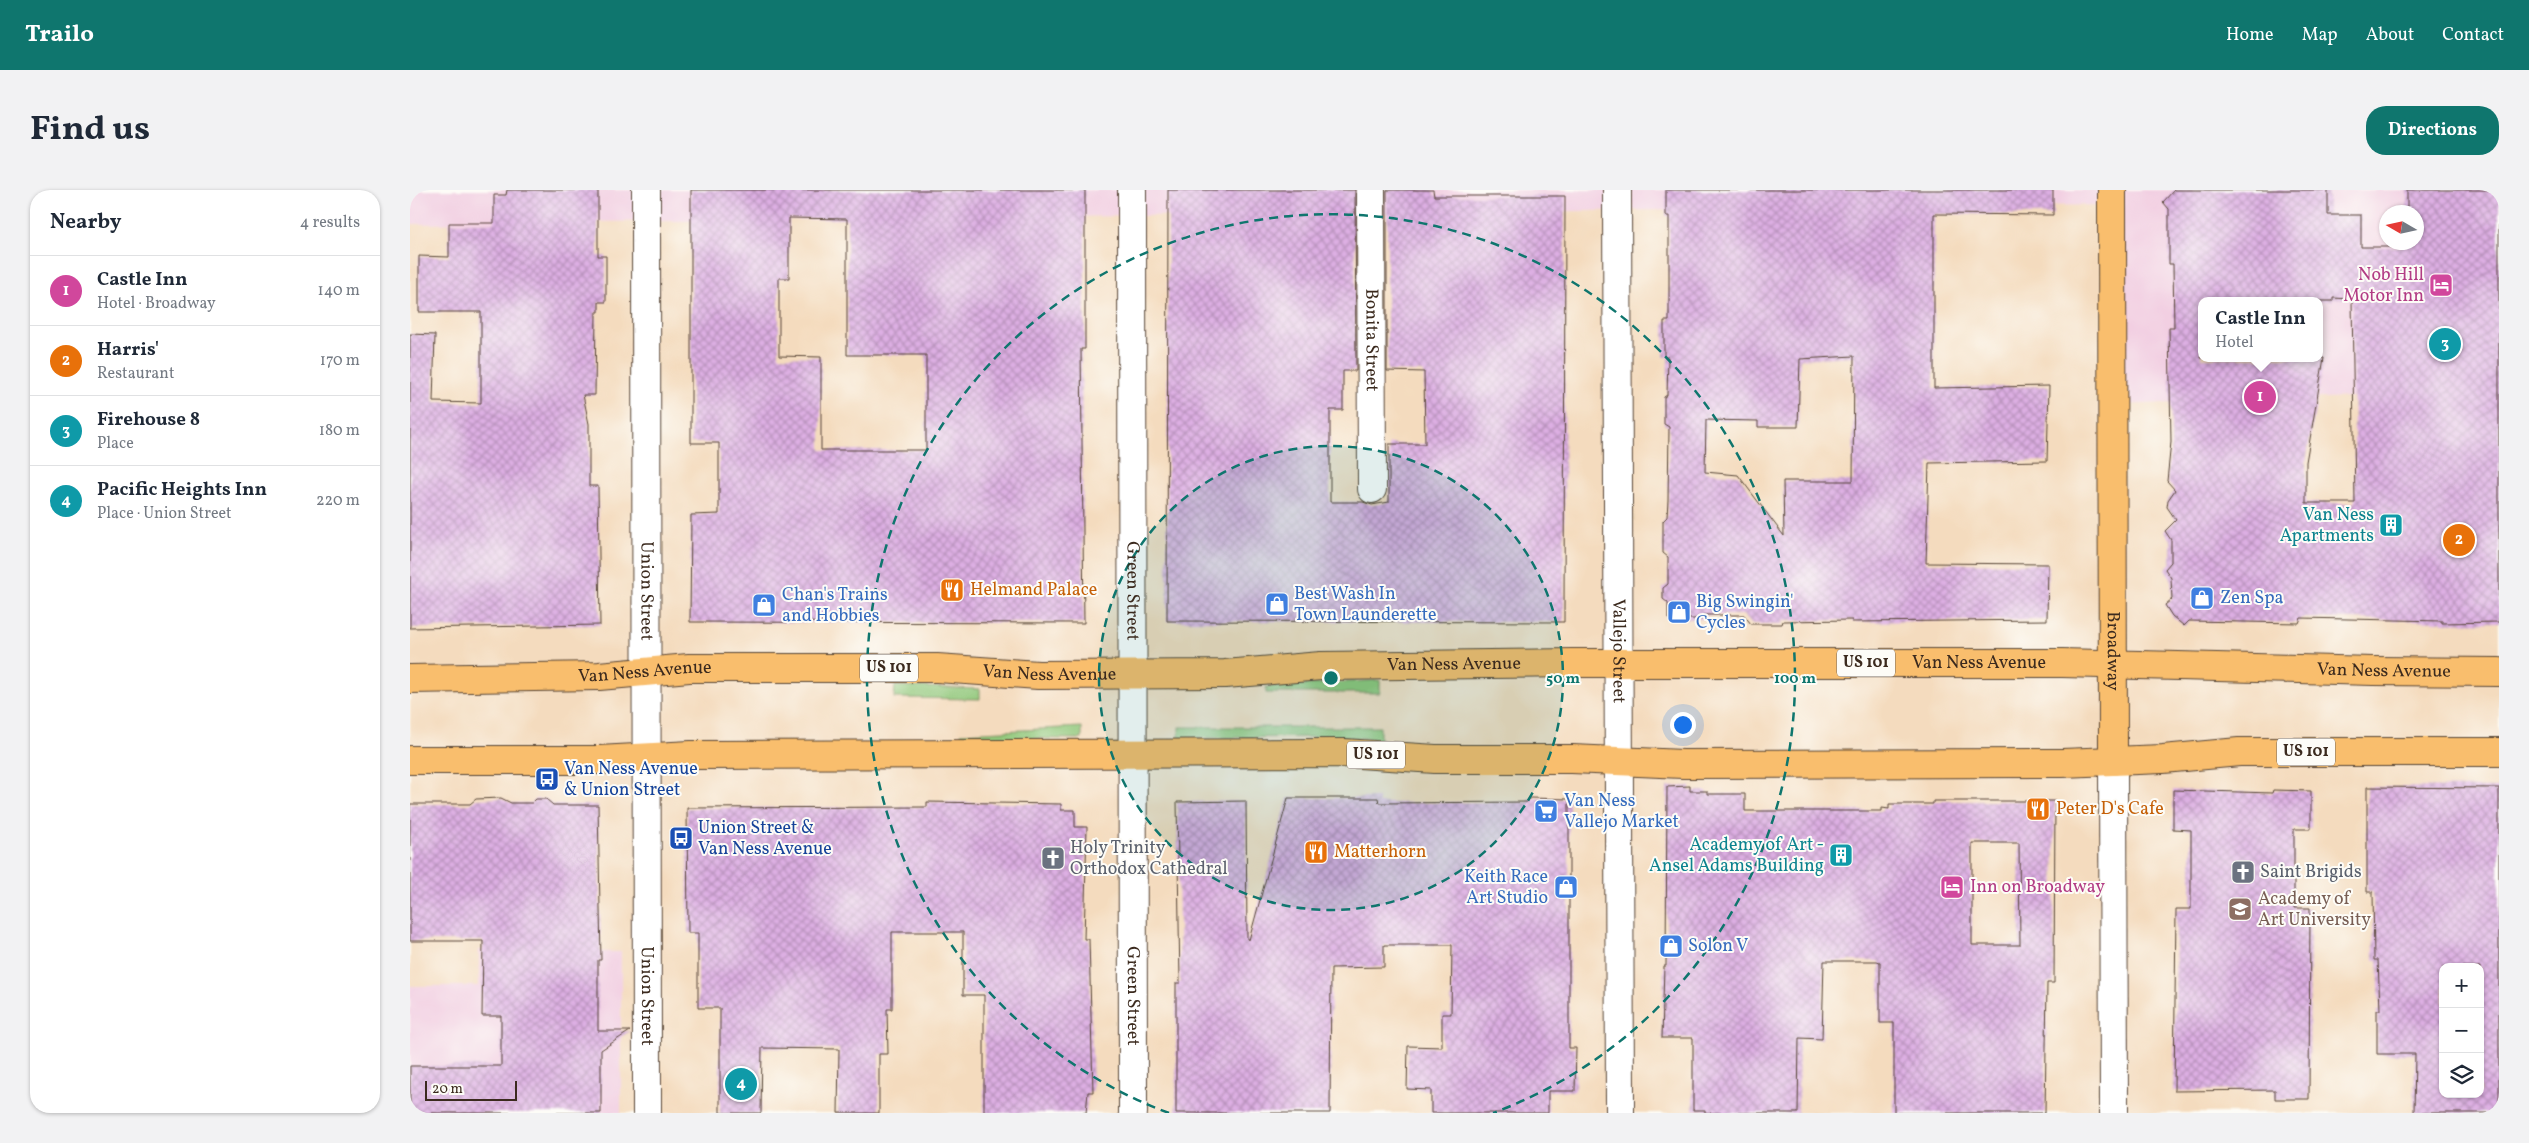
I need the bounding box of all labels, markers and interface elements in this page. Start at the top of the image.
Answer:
text: Trailo [25,18,94,52]
text: Home [2226,23,2274,48]
text: Map [2302,23,2338,48]
text: About [2366,23,2414,48]
text: Contact [2442,23,2504,48]
text: Find us [30,106,150,154]
button: Directions [2366,106,2499,155]
north arrow [2379,205,2424,250]
text: Nearby [50,208,121,237]
text: 4 results [300,212,360,234]
place label: Nob Hill Motor Inn [2343,263,2424,309]
text: Castle Inn [97,267,188,293]
hotel icon: Nob Hill Motor Inn [2428,272,2454,298]
text: 1 [63,280,69,302]
text: 140 m [318,280,360,302]
street label: Bonita Street [1359,288,1384,392]
text: Hotel · Broadway [97,293,216,315]
popup [2198,297,2323,362]
text: Castle Inn [2215,306,2306,332]
pin: 3 [2429,325,2461,363]
text: Hotel [2215,332,2254,354]
text: Harris' [97,337,159,363]
text: 2 [62,350,70,372]
text: 170 m [320,350,360,372]
text: Restaurant [97,363,175,385]
pin: 1 [2244,378,2276,416]
text: Firehouse 8 [97,407,200,433]
text: 3 [62,420,70,442]
text: 180 m [319,420,360,442]
text: Place [97,433,134,455]
text: Pacific Heights Inn [97,477,267,503]
text: 4 [61,490,71,512]
text: 220 m [316,490,360,512]
text: Place · Union Street [97,503,232,525]
place label: Van Ness Apartments [2280,503,2374,549]
building icon: Van Ness Apartments [2378,512,2404,538]
pin: 2 [2443,521,2475,559]
street label: Union Street [634,541,659,641]
street label: Green Street [1120,541,1145,641]
restaurant icon: Helmand Palace [939,577,965,603]
place label: Helmand Palace [970,578,1097,603]
place label: Best Wash In Town Launderette [1294,582,1436,628]
place label: Chan's Trains and Hobbies [782,583,888,629]
shop icon: Zen Spa [2189,585,2215,611]
place label: Zen Spa [2220,586,2283,611]
place label: Big Swingin' Cycles [1696,590,1794,636]
shop icon: Best Wash In Town Launderette [1264,591,1290,617]
shop icon: Chan's Trains and Hobbies [751,592,777,618]
street label: Vallejo Street [1606,599,1631,703]
shop icon: Big Swingin' Cycles [1666,599,1692,625]
street label: Broadway [2100,611,2125,691]
road number: US 101 [1837,649,1895,676]
street label: Van Ness Avenue [1387,651,1521,678]
street label: Van Ness Avenue [1912,651,2046,676]
road number: US 101 [860,654,918,682]
street label: Van Ness Avenue [578,655,712,689]
street label: Van Ness Avenue [2317,657,2451,684]
street label: Van Ness Avenue [982,659,1116,687]
centre of rings [1322,669,1340,687]
text: 50 m [1546,669,1580,690]
text: 100 m [1774,669,1817,690]
your location [1670,712,1696,738]
road number: US 101 [2277,738,2335,766]
road number: US 101 [1347,742,1405,768]
place label: Van Ness Avenue & Union Street [564,757,698,803]
bus stop icon: Van Ness Avenue & Union Street [534,766,560,792]
place label: Van Ness Vallejo Market [1564,789,1679,835]
restaurant icon: Peter D's Cafe [2025,796,2051,822]
place label: Peter D's Cafe [2056,797,2164,822]
supermarket icon: Van Ness Vallejo Market [1533,798,1559,824]
place label: Union Street & Van Ness Avenue [698,816,832,862]
bus stop icon: Union Street & Van Ness Avenue [668,825,694,851]
place label: Academy of Art - Ansel Adams Building [1649,833,1824,879]
place label: Holy Trinity Orthodox Cathedral [1070,836,1228,882]
restaurant icon: Matterhorn [1303,839,1329,865]
place label: Matterhorn [1334,840,1427,865]
building icon: Academy of Art - Ansel Adams Building [1828,842,1854,868]
church icon: Holy Trinity Orthodox Cathedral [1040,845,1066,871]
church icon: Saint Brigids [2230,859,2256,885]
place label: Saint Brigids [2260,860,2362,885]
place label: Keith Race Art Studio [1464,865,1548,911]
shop icon: Keith Race Art Studio [1553,874,1579,900]
hotel icon: Inn on Broadway [1939,874,1965,900]
place label: Inn on Broadway [1970,875,2105,900]
place label: Academy of Art University [2258,887,2371,933]
school or university icon: Academy of Art University [2227,896,2253,922]
shop icon: Solon V [1658,933,1684,959]
place label: Solon V [1688,934,1748,959]
street label: Union Street [634,946,659,1046]
street label: Green Street [1120,946,1145,1046]
map controls [2439,963,2484,1098]
button: + [2439,963,2484,1008]
button: − [2439,1008,2484,1053]
button: layers [2439,1053,2484,1098]
pin: 4 [725,1065,757,1103]
scale bar [425,1078,518,1101]
text: 20 m [432,1080,463,1099]

